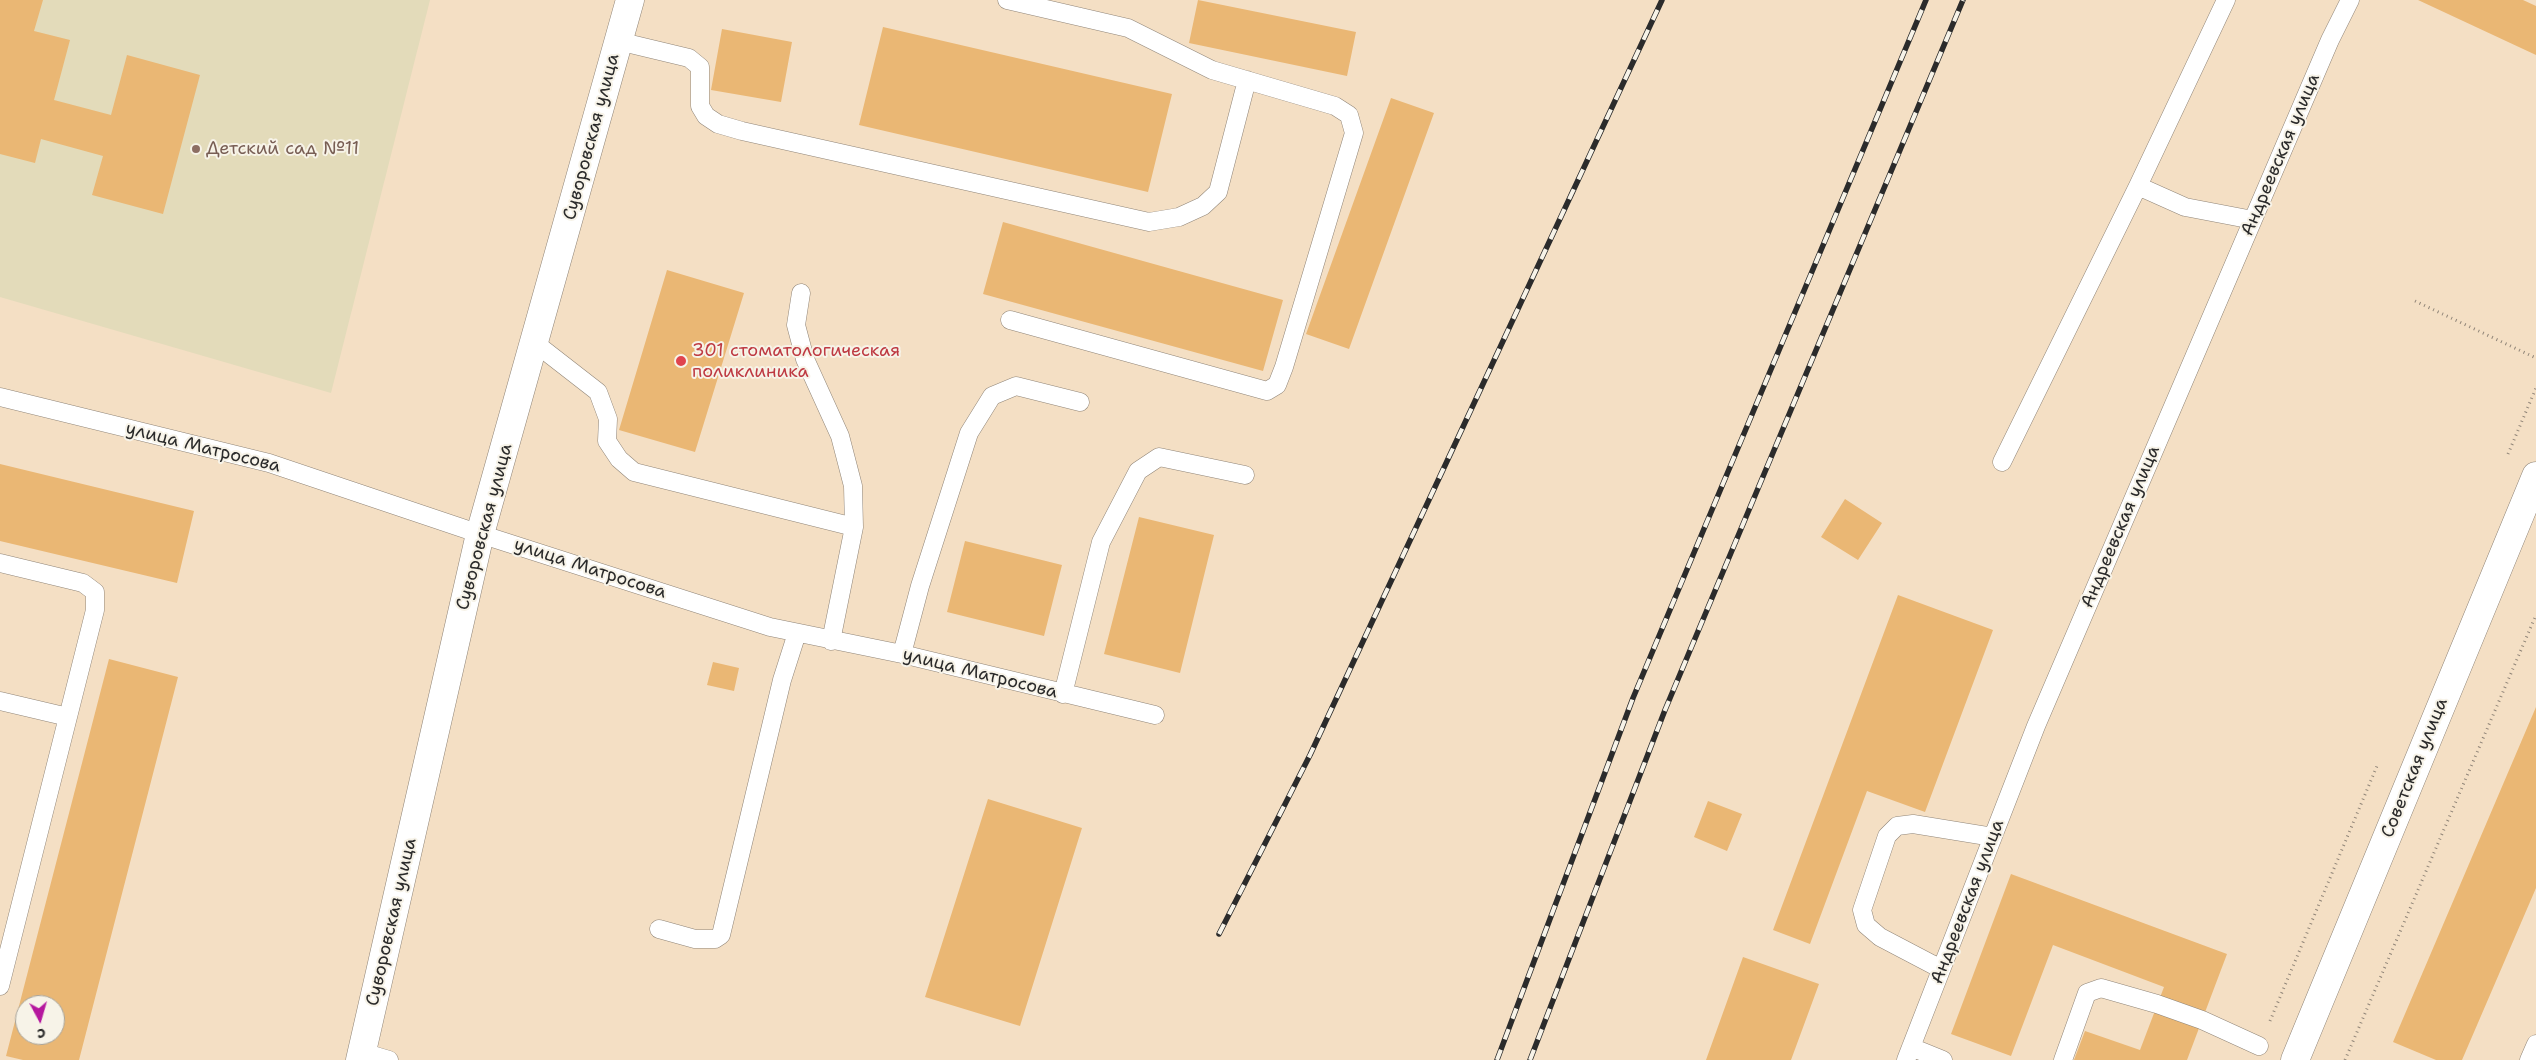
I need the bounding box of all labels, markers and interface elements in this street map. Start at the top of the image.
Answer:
street label: Суворовская улица [559,51,625,223]
street label: Андреевская улица [2237,71,2325,239]
place label: Детский сад №11 [206,138,359,160]
marker: Детский сад №11 [190,143,202,155]
place label: 301 стоматологическая поликлиника [692,340,900,382]
marker: 301 стоматологическая поликлиника [674,354,688,368]
street label: улица Матросова [123,418,283,478]
street label: Суворовская улица [452,441,518,613]
street label: Андреевская улица [2077,443,2165,611]
street label: улица Матросова [511,534,669,604]
street label: улица Матросова [900,644,1060,704]
street label: Советская улица [2377,695,2453,841]
street label: Андреевская улица [1927,817,2009,987]
street label: Суворовская улица [362,836,422,1008]
north arrow [15,995,65,1045]
text: С [36,1025,47,1043]

